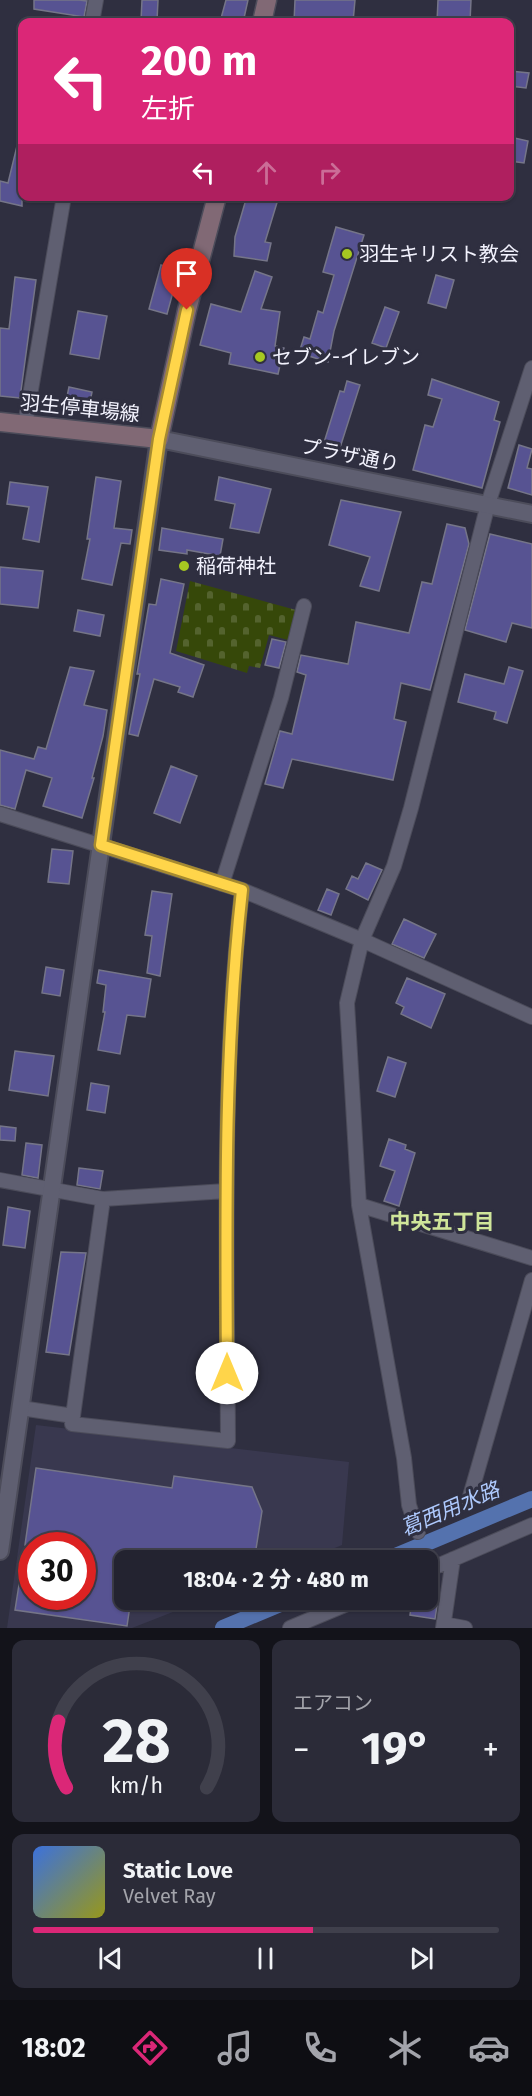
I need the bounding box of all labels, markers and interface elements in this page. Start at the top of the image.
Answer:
text: 200 m [141,36,257,86]
icon: left [42,42,120,120]
text: 左折 [141,93,195,125]
icon: left [187,156,220,189]
icon: ahead [250,156,283,189]
icon: right [313,156,346,189]
place label: 羽生キリスト教会 [359,242,519,266]
marker: 羽生キリスト教会 [340,247,354,261]
pin [161,248,212,310]
icon: arrive [170,257,203,290]
place label: セブン-イレブン [272,345,420,369]
marker: セブン-イレブン [253,350,267,364]
street label: 羽生停車場線 [19,390,141,426]
street label: プラザ通り [299,434,401,476]
place label: 稲荷神社 [196,554,276,578]
marker: 稲荷神社 [177,559,191,573]
district label: 中央五丁目 [390,1209,495,1235]
position arrow [195,1341,259,1405]
water label: 葛西用水路 [397,1476,505,1541]
speed limit sign: 30 [18,1532,96,1610]
text: 18:04 · 2 分 · 480 m [183,1566,369,1593]
text: エアコン [293,1691,373,1715]
text: 28 [102,1704,170,1779]
text: 19° [361,1722,431,1776]
text: − [293,1730,310,1770]
text: + [483,1730,499,1770]
text: km/h [109,1773,163,1799]
text: Static Love [123,1857,233,1884]
text: Velvet Ray [123,1884,216,1908]
icon: previous [94,1942,127,1975]
icon: pause [249,1942,282,1975]
icon: next [405,1942,438,1975]
icon: directions [129,2027,171,2069]
icon: music [214,2027,256,2069]
icon: phone [299,2027,341,2069]
icon: climate [384,2027,426,2069]
icon: car [468,2027,510,2069]
text: 18:02 [21,2032,86,2064]

